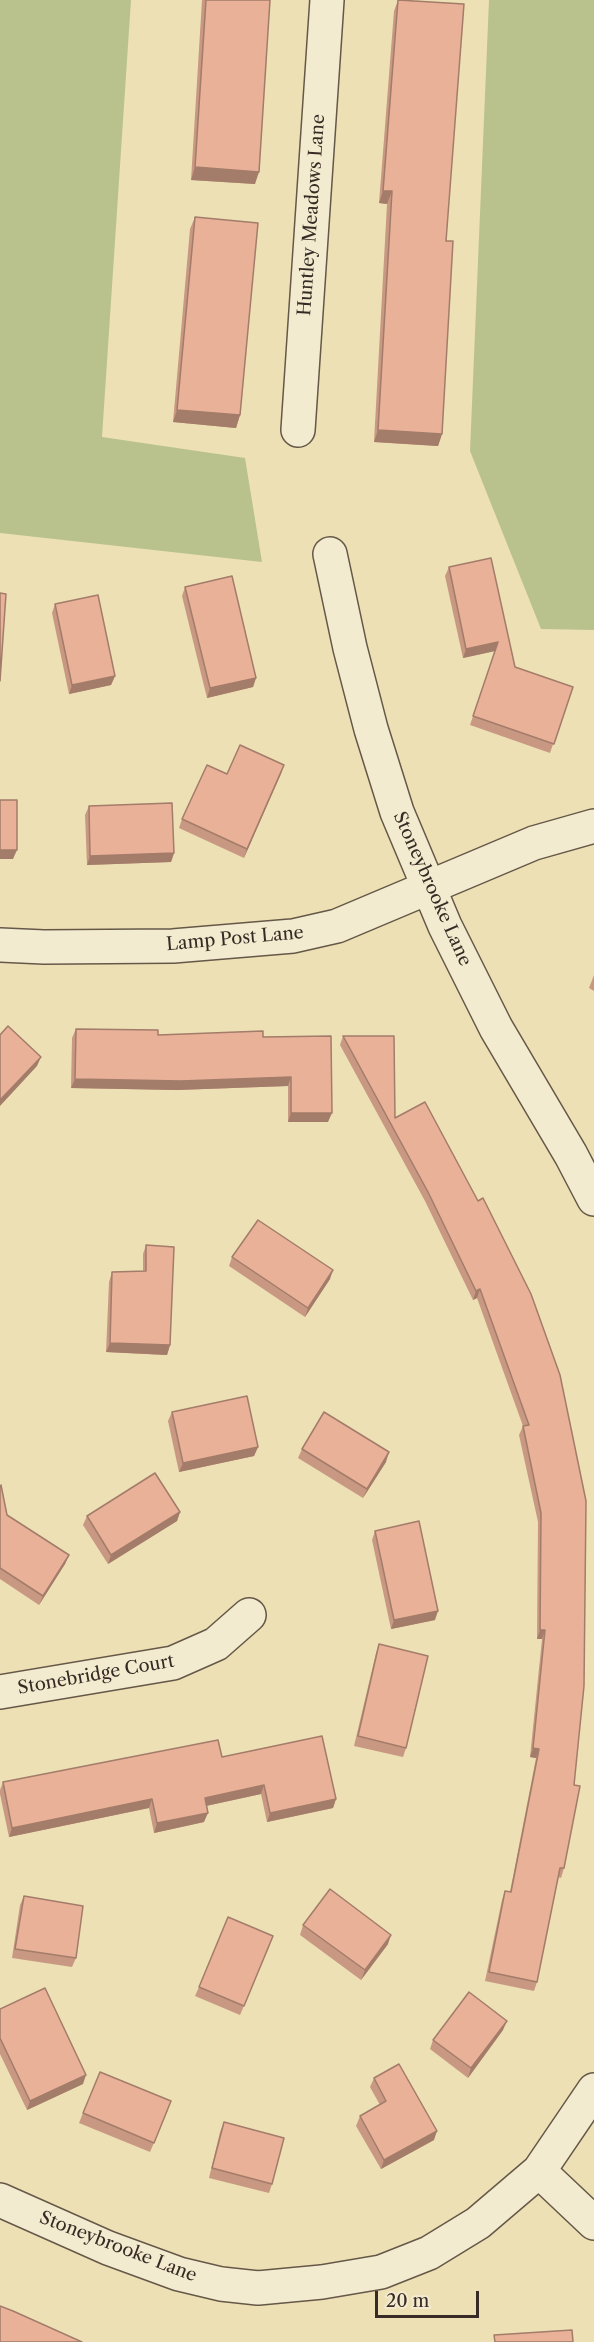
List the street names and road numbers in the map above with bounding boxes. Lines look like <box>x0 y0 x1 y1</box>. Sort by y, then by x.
street label: Huntley Meadows Lane <box>294 113 330 317</box>
street label: Stoneybrooke Lane <box>388 808 476 970</box>
street label: Lamp Post Lane <box>165 922 305 956</box>
street label: Stonebridge Court <box>16 1651 176 1699</box>
street label: Stoneybrooke Lane <box>36 2207 200 2287</box>

